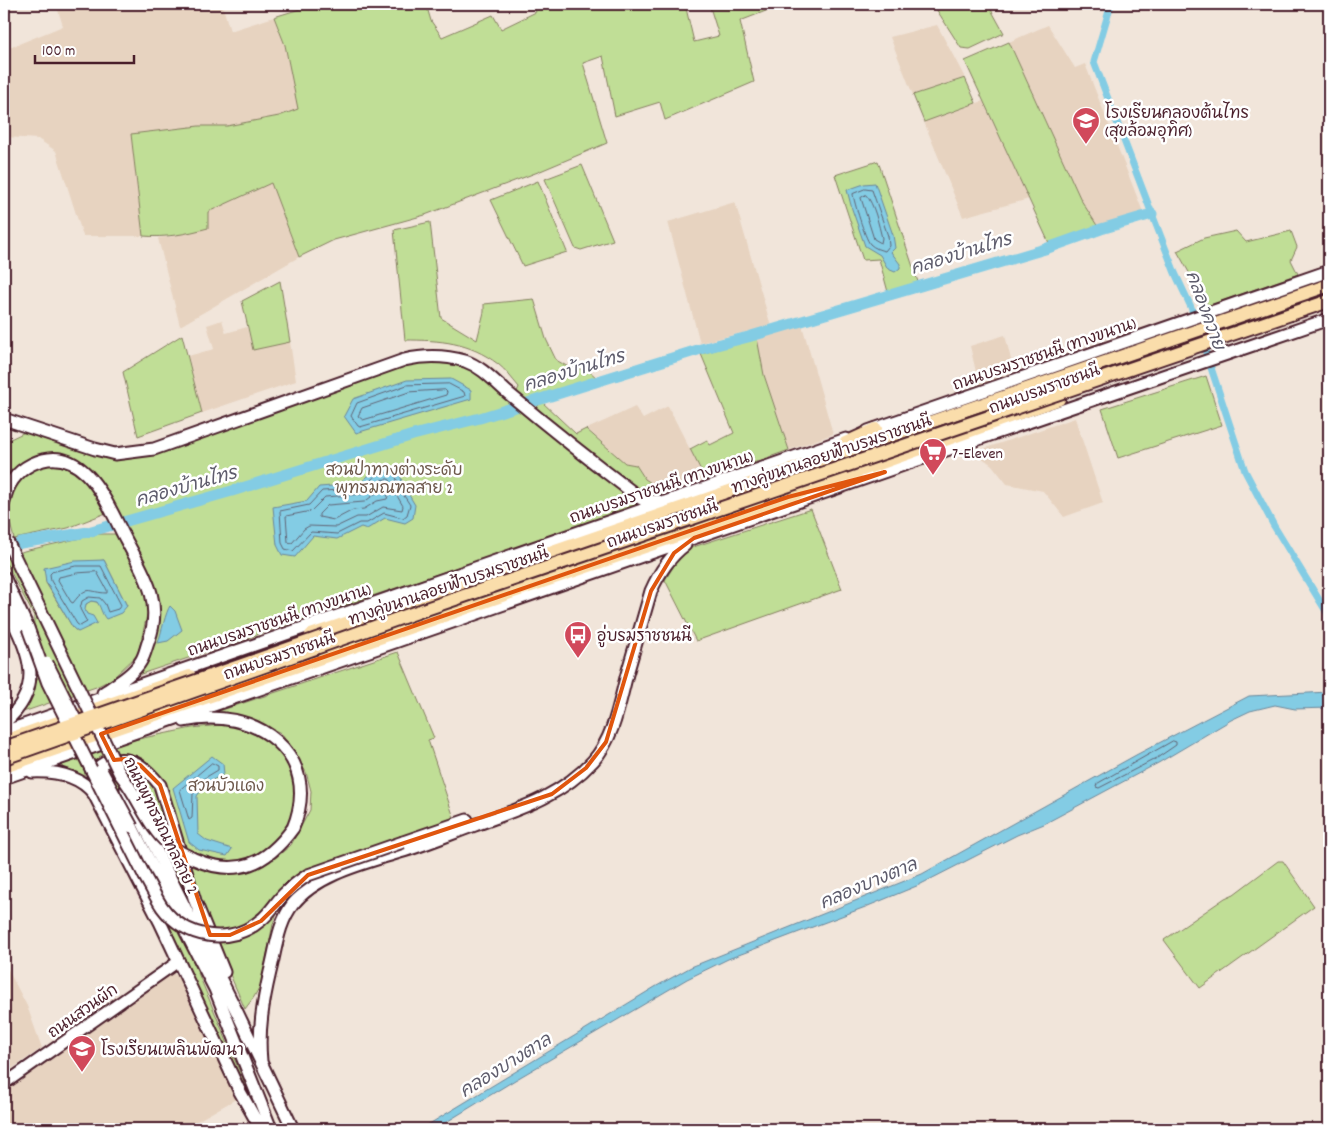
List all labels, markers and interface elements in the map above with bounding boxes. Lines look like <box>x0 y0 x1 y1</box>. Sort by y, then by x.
scale bar <box>35 32 134 64</box>
text: 100 m <box>42 41 75 63</box>
place label: โรงเรียนคลองต้นไทร (สุขล้อมอุทิศ) <box>1105 101 1249 144</box>
school or university icon: โรงเรียนคลองต้นไทร (สุขล้อมอุทิศ) <box>1071 106 1101 145</box>
water label: คลองบ้านไทร <box>908 226 1017 283</box>
water label: คลองควาย <box>1178 268 1230 355</box>
street label: ถนนบรมราชชนนี (ทางขนาน) <box>950 313 1138 393</box>
water label: คลองบ้านไทร <box>521 343 630 400</box>
street label: ถนนบรมราชชนนี <box>986 359 1102 417</box>
street label: ทางคู่ขนานลอยฟ้าบรมราชชนนี <box>728 408 935 501</box>
supermarket icon: 7-Eleven <box>918 437 948 476</box>
place label: 7-Eleven <box>952 443 1003 466</box>
street label: ถนนบรมราชชนนี (ทางขนาน) <box>567 446 755 526</box>
park label: สวนป่าทางต่างระดับ พุทธมณฑลสาย 2 <box>325 458 463 501</box>
water label: คลองบ้านไทร <box>133 460 242 515</box>
street label: ถนนบรมราชชนนี <box>604 495 720 551</box>
street label: ทางคู่ขนานลอยฟ้าบรมราชชนนี <box>345 540 552 633</box>
street label: ถนนบรมราชชนนี (ทางขนาน) <box>185 579 373 659</box>
bus stop icon: อู่บรมราชชนนี <box>563 620 593 659</box>
place label: อู่บรมราชชนนี <box>597 624 692 649</box>
street label: ถนนบรมราชชนนี <box>221 627 337 683</box>
street label: ถนนพุทธมณฑลสาย 2 <box>117 754 203 899</box>
park label: สวนบัวแดง <box>188 775 264 799</box>
water label: คลองบางตาล <box>816 853 923 917</box>
street label: ถนนสวนผัก <box>43 978 123 1045</box>
water label: คลองบางตาล <box>456 1028 558 1105</box>
school or university icon: โรงเรียนเพลินพัฒนา <box>67 1034 97 1073</box>
place label: โรงเรียนเพลินพัฒนา <box>101 1038 244 1063</box>

